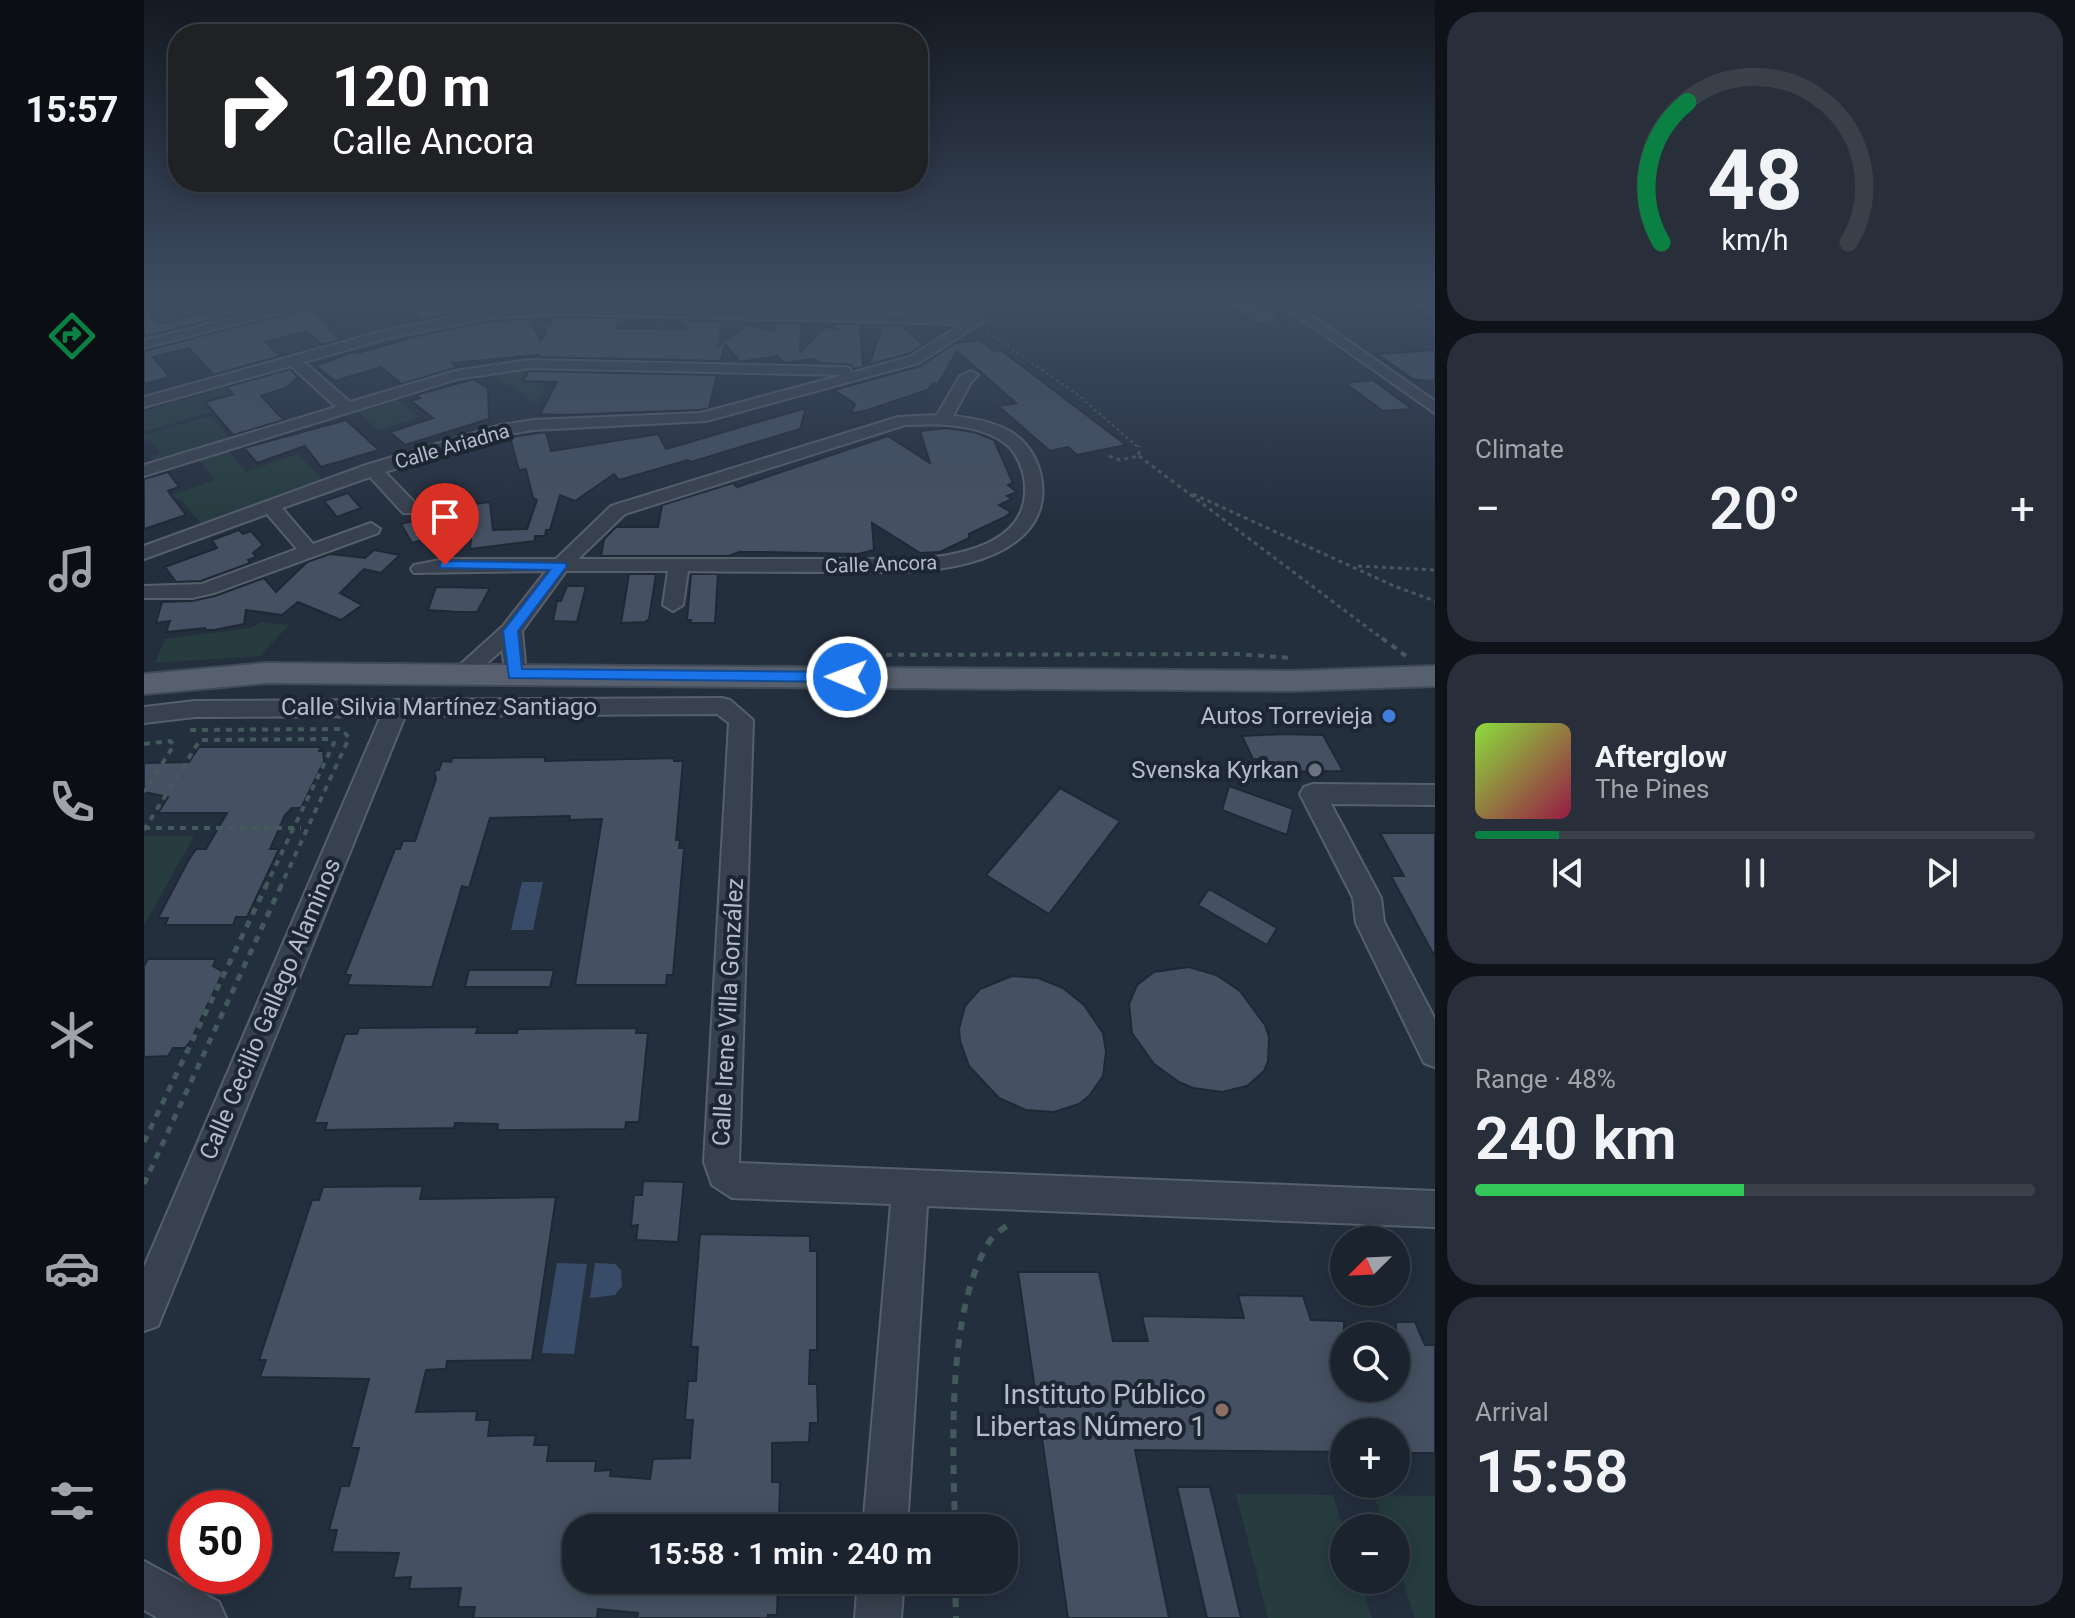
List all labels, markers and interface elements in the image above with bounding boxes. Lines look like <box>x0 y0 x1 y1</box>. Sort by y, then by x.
text: 120 m <box>332 54 491 120</box>
icon: right <box>200 56 304 160</box>
text: 15:57 <box>26 89 118 131</box>
text: Calle Ancora <box>332 121 534 163</box>
text: 48 <box>1707 131 1803 228</box>
text: km/h <box>1721 223 1789 257</box>
icon: directions <box>44 308 100 364</box>
street label: Calle Ariadna <box>392 418 512 474</box>
text: Climate <box>1475 434 1564 464</box>
text: 20° <box>1709 473 1801 544</box>
pin <box>411 483 479 565</box>
text: − <box>1475 483 1500 535</box>
text: + <box>2010 483 2035 535</box>
icon: arrive <box>423 495 467 539</box>
icon: music <box>44 541 100 597</box>
street label: Calle Ancora <box>824 550 938 578</box>
position arrow <box>805 635 889 719</box>
street label: Calle Silvia Martínez Santiago <box>281 693 597 721</box>
place label: Autos Torrevieja <box>1201 702 1373 730</box>
marker: Autos Torrevieja <box>1380 707 1398 725</box>
text: Afterglow <box>1595 739 1727 774</box>
place label: Svenska Kyrkan <box>1131 756 1299 784</box>
marker: Svenska Kyrkan <box>1306 761 1324 779</box>
icon: phone <box>44 774 100 830</box>
text: The Pines <box>1595 774 1709 804</box>
icon: previous <box>1546 851 1590 895</box>
icon: pause <box>1733 851 1777 895</box>
icon: next <box>1920 851 1964 895</box>
street label: Calle Cecilio Gallego Alaminos <box>194 854 346 1164</box>
street label: Calle Irene Villa González <box>707 877 749 1147</box>
icon: climate <box>44 1007 100 1063</box>
text: Range · 48% <box>1475 1064 1616 1094</box>
text: 240 km <box>1475 1103 1677 1174</box>
north arrow <box>1330 1226 1410 1306</box>
map controls <box>1330 1226 1410 1594</box>
icon: car <box>44 1240 100 1296</box>
button: search <box>1330 1322 1410 1402</box>
place label: Instituto Público Libertas Número 1 <box>975 1378 1206 1443</box>
text: Arrival <box>1475 1397 1549 1427</box>
marker: Instituto Público Libertas Número 1 <box>1213 1401 1231 1419</box>
button: + <box>1330 1418 1410 1498</box>
text: 15:58 <box>1475 1436 1628 1507</box>
icon: filters <box>44 1473 100 1529</box>
speed limit sign: 50 <box>168 1490 272 1594</box>
button: − <box>1330 1514 1410 1594</box>
text: 15:58 · 1 min · 240 m <box>648 1536 932 1571</box>

